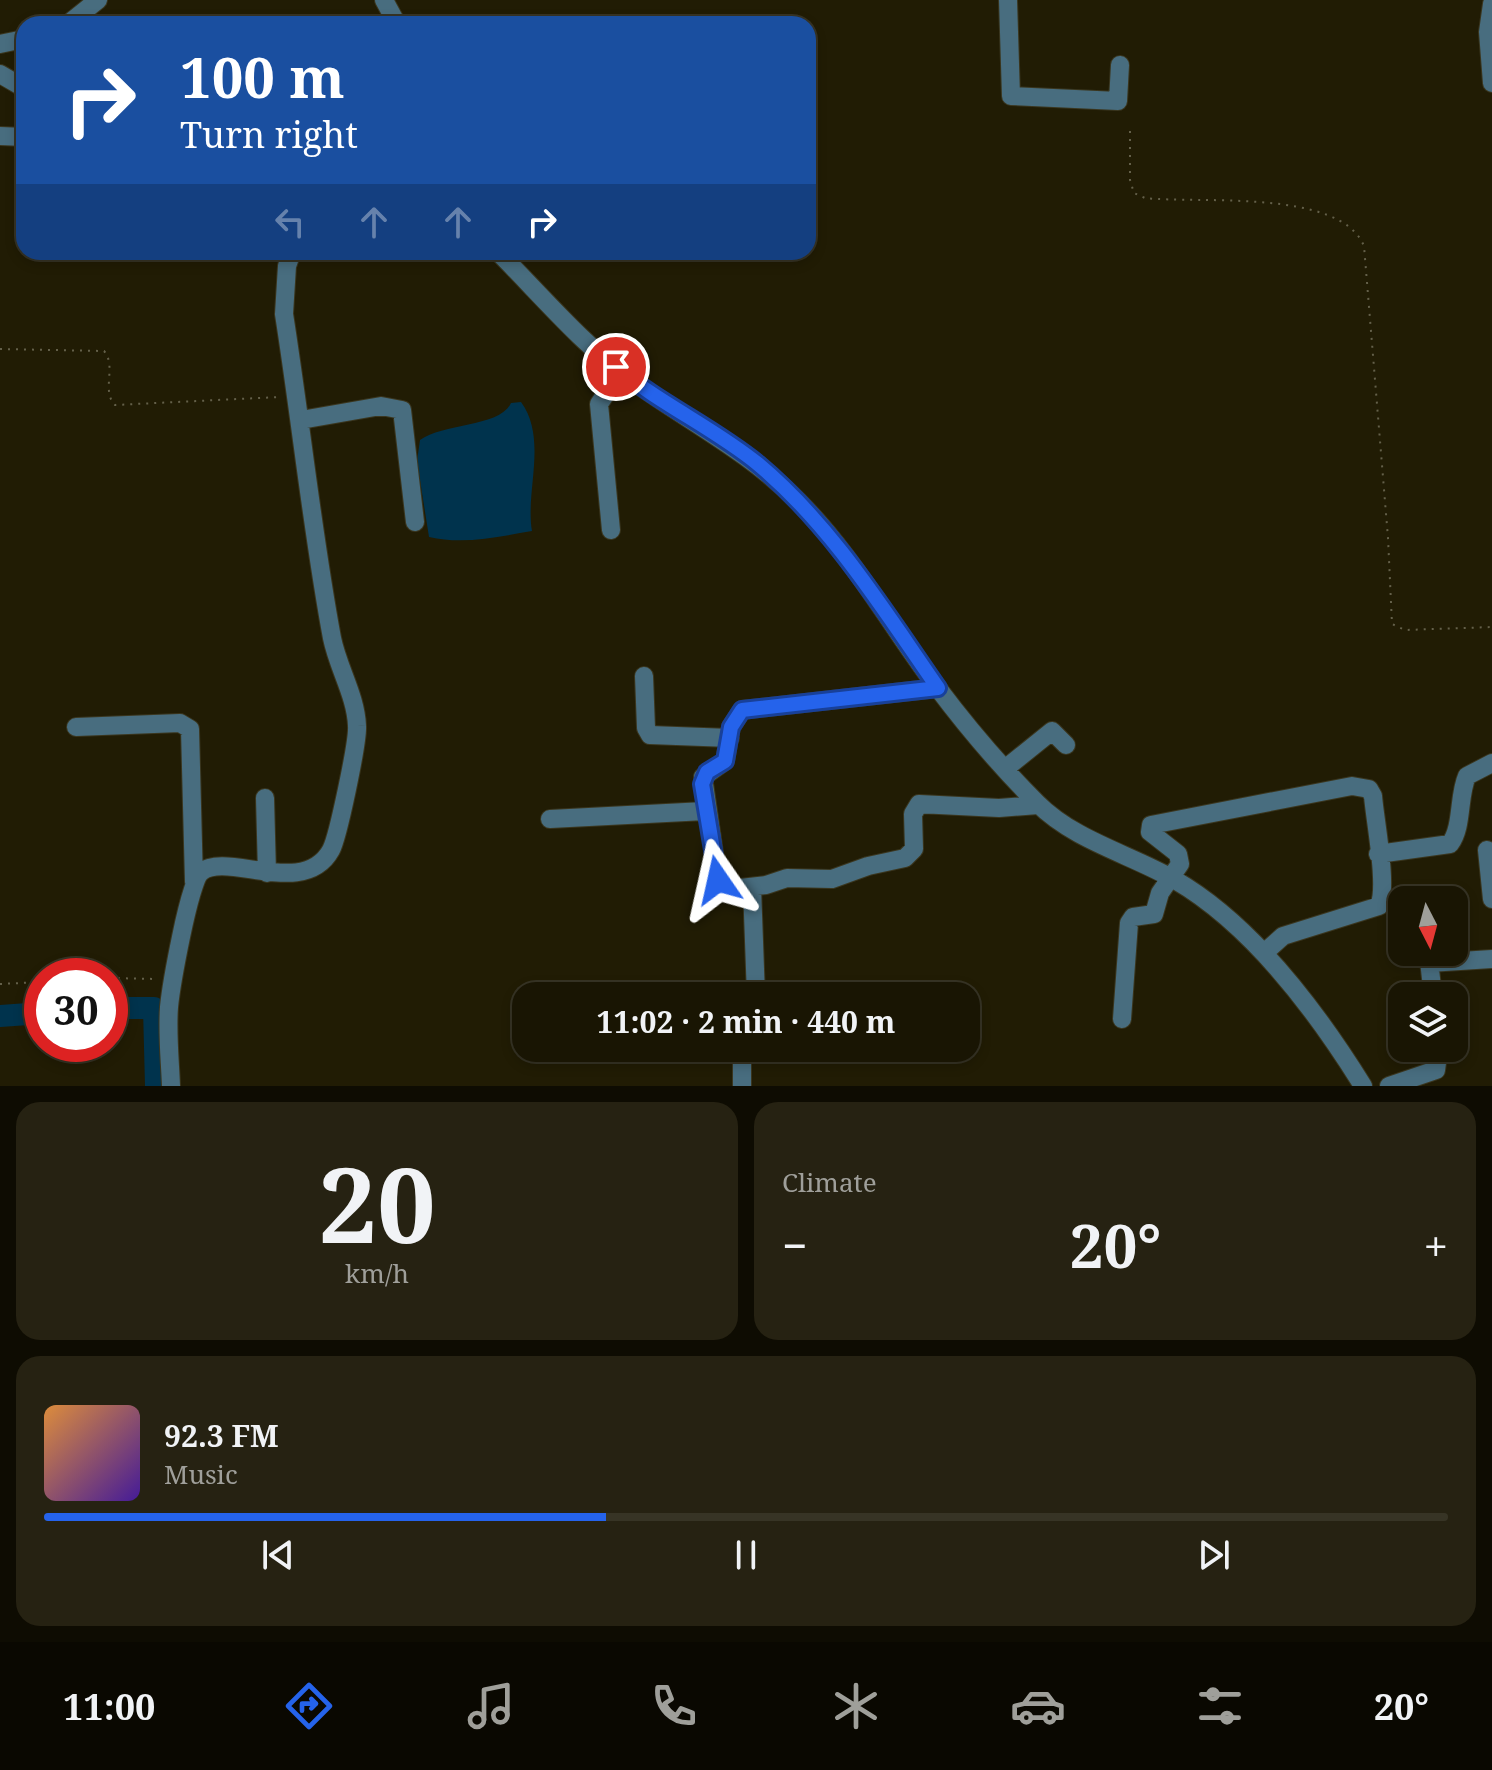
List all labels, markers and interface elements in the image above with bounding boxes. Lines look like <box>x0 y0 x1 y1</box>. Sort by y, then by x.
text: 100 m <box>180 38 345 114</box>
icon: right <box>48 48 152 152</box>
text: Turn right <box>180 110 358 159</box>
icon: left <box>268 200 312 244</box>
icon: ahead <box>352 200 396 244</box>
icon: ahead <box>436 200 480 244</box>
icon: right <box>520 200 564 244</box>
pin <box>582 333 650 401</box>
icon: arrive <box>594 345 638 389</box>
position arrow <box>676 838 760 922</box>
north arrow <box>1388 886 1468 966</box>
map controls <box>1388 886 1468 1062</box>
speed limit sign: 30 <box>24 958 128 1062</box>
button: layers <box>1388 982 1468 1062</box>
text: 11:02 · 2 min · 440 m <box>597 1001 895 1042</box>
text: 20 <box>318 1132 436 1273</box>
text: Climate <box>782 1164 877 1200</box>
text: 20° <box>1070 1204 1161 1286</box>
text: − <box>782 1215 807 1275</box>
text: + <box>1423 1215 1448 1275</box>
text: km/h <box>345 1255 409 1291</box>
text: 92.3 FM <box>164 1415 279 1456</box>
text: Music <box>164 1456 238 1492</box>
icon: previous <box>256 1533 300 1577</box>
icon: pause <box>724 1533 768 1577</box>
icon: next <box>1192 1533 1236 1577</box>
icon: directions <box>281 1678 337 1734</box>
icon: music <box>463 1678 519 1734</box>
icon: phone <box>646 1678 702 1734</box>
icon: climate <box>828 1678 884 1734</box>
icon: car <box>1010 1678 1066 1734</box>
icon: filters <box>1192 1678 1248 1734</box>
text: 11:00 <box>63 1682 155 1731</box>
text: 20° <box>1374 1682 1429 1731</box>

